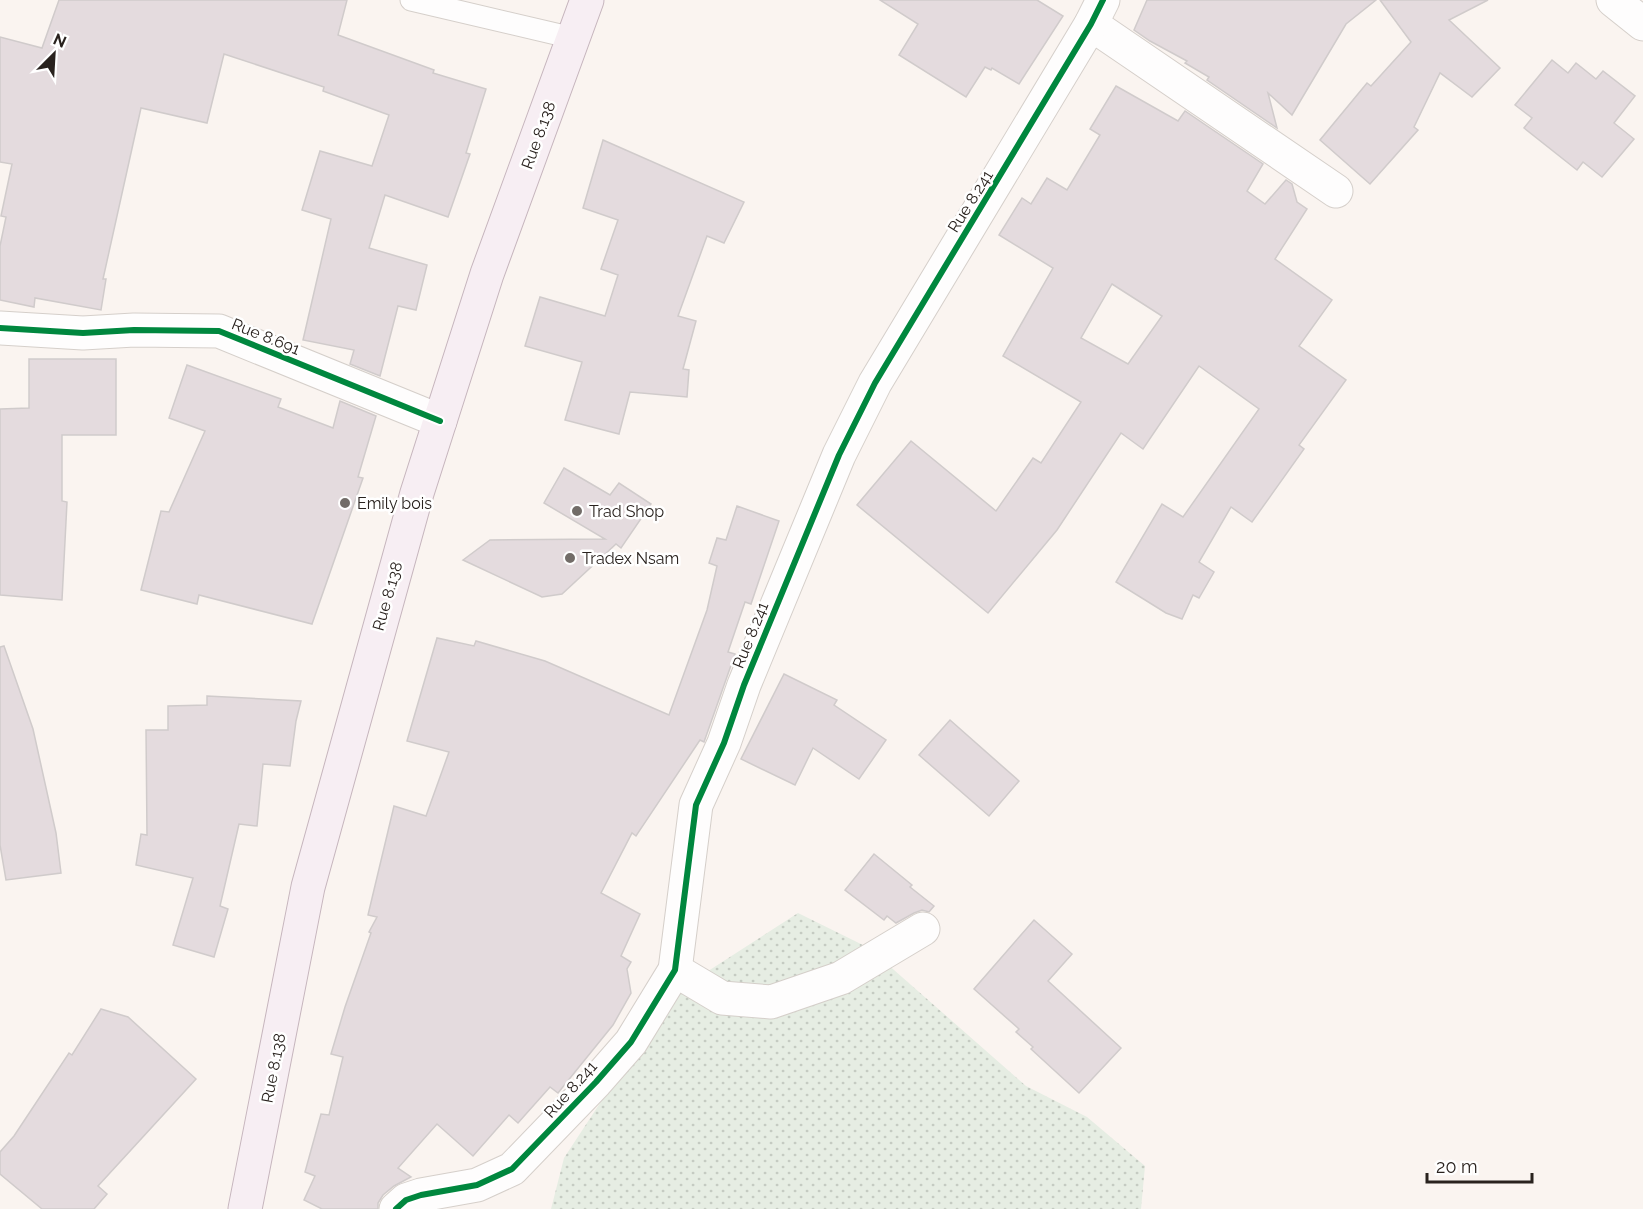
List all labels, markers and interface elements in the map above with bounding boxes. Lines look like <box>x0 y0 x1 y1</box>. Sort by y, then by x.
north arrow <box>24 24 84 84</box>
text: N <box>50 30 69 52</box>
street label: Rue 8.138 <box>517 99 559 172</box>
street label: Rue 8.241 <box>944 167 997 236</box>
street label: Rue 8.691 <box>229 314 303 359</box>
place label: Emily bois <box>357 494 432 513</box>
marker: Emily bois <box>338 496 352 510</box>
place label: Trad Shop <box>589 502 664 521</box>
marker: Trad Shop <box>570 504 584 518</box>
place label: Tradex Nsam <box>582 549 679 568</box>
marker: Tradex Nsam <box>563 551 577 565</box>
street label: Rue 8.138 <box>369 560 406 633</box>
street label: Rue 8.241 <box>729 599 772 671</box>
street label: Rue 8.138 <box>257 1032 290 1105</box>
street label: Rue 8.241 <box>540 1057 601 1122</box>
scale bar <box>1427 1146 1532 1184</box>
text: 20 m <box>1436 1156 1478 1177</box>

